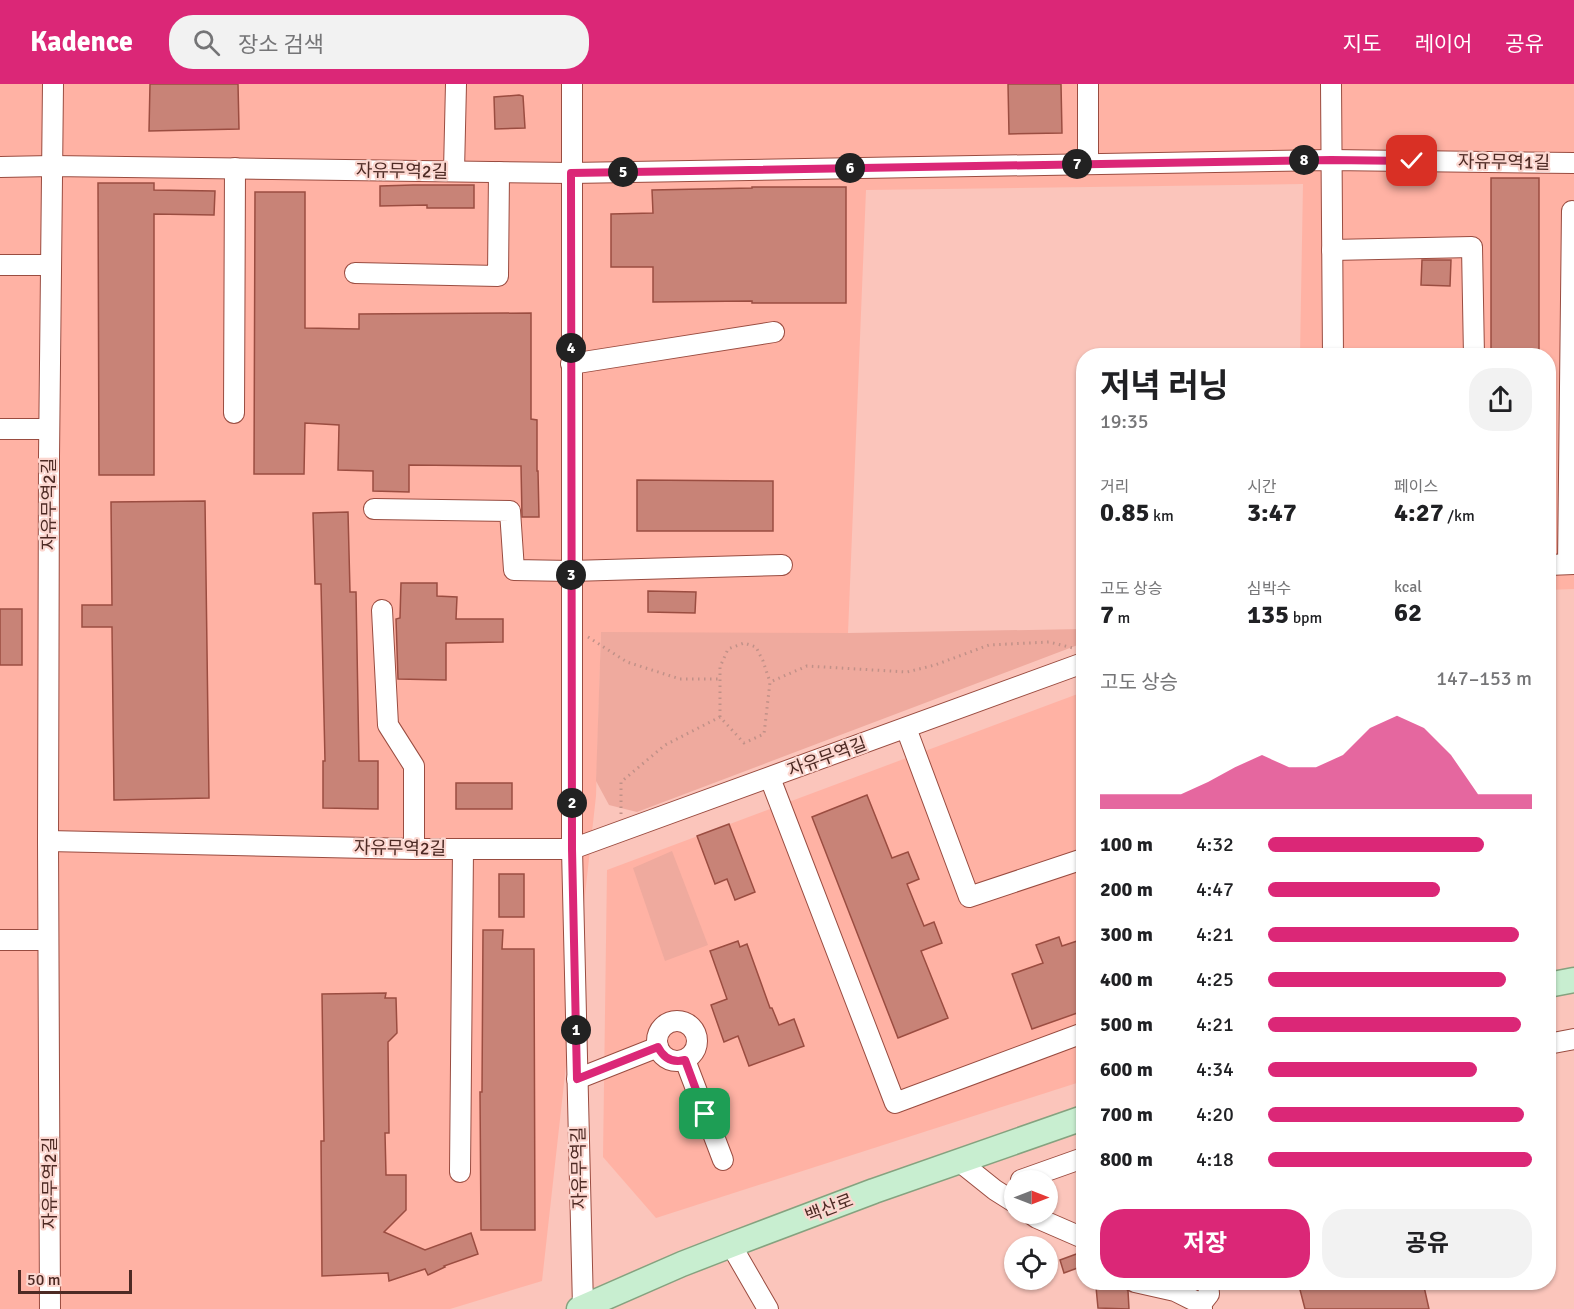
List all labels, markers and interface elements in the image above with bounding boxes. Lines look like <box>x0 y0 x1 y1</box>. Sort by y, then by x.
search box <box>169 15 589 69</box>
text: Kadence <box>30 25 133 59</box>
icon: search <box>190 26 223 59</box>
text: 장소 검색 <box>238 31 324 58</box>
text: 지도 <box>1343 31 1381 57</box>
text: 레이어 <box>1414 31 1472 57</box>
text: 공유 <box>1505 31 1544 57</box>
pin <box>1386 135 1437 186</box>
icon: check <box>1395 144 1428 177</box>
pin: 8 <box>1289 145 1319 175</box>
pin: 7 <box>1062 149 1092 179</box>
text: 8 <box>1300 150 1308 170</box>
street label: 자유무역1길 <box>1458 150 1550 174</box>
pin: 6 <box>835 153 865 183</box>
text: 7 <box>1073 154 1081 174</box>
pin: 5 <box>608 157 638 187</box>
text: 6 <box>846 158 854 178</box>
street label: 자유무역2길 <box>356 159 448 183</box>
text: 5 <box>619 162 627 182</box>
pin: 4 <box>556 333 586 363</box>
text: 4 <box>567 338 575 358</box>
text: 저녁 러닝 <box>1100 366 1229 407</box>
button: share <box>1469 368 1532 431</box>
text: 19:35 <box>1100 409 1149 434</box>
street label: 자유무역2길 <box>38 458 60 550</box>
text: 거리 <box>1100 477 1129 497</box>
text: 시간 <box>1247 477 1276 497</box>
text: 페이스 <box>1394 477 1438 497</box>
text: 0.85 <box>1100 497 1150 529</box>
text: 3:47 <box>1247 497 1297 529</box>
text: 4:27 <box>1394 497 1444 529</box>
text: km <box>1150 506 1174 526</box>
text: /km <box>1444 506 1475 526</box>
pin: 3 <box>556 560 586 590</box>
text: 3 <box>567 565 575 585</box>
text: kcal <box>1394 577 1422 597</box>
text: 고도 상승 <box>1100 579 1162 599</box>
text: 심박수 <box>1247 579 1291 599</box>
text: 62 <box>1394 597 1422 629</box>
text: 7 <box>1100 599 1114 631</box>
text: 135 <box>1247 599 1289 631</box>
text: m <box>1114 608 1130 628</box>
text: bpm <box>1289 608 1322 628</box>
text: 147–153 m <box>1436 666 1532 691</box>
text: 고도 상승 <box>1100 670 1178 695</box>
street label: 자유무역길 <box>784 733 870 781</box>
pin: 2 <box>557 788 587 818</box>
text: 2 <box>568 793 576 813</box>
text: 100 m <box>1100 832 1153 857</box>
text: 4:32 <box>1196 832 1234 857</box>
street label: 자유무역2길 <box>354 836 446 860</box>
text: 200 m <box>1100 877 1153 902</box>
text: 4:47 <box>1196 877 1234 902</box>
text: 300 m <box>1100 922 1153 947</box>
text: 4:21 <box>1196 922 1234 947</box>
text: 400 m <box>1100 967 1153 992</box>
text: 4:25 <box>1196 967 1234 992</box>
text: 500 m <box>1100 1012 1153 1037</box>
text: 4:21 <box>1196 1012 1234 1037</box>
pin: 1 <box>561 1015 591 1045</box>
text: 1 <box>572 1020 580 1040</box>
text: 600 m <box>1100 1057 1153 1082</box>
text: 4:34 <box>1196 1057 1234 1082</box>
pin <box>679 1088 730 1139</box>
icon: arrive <box>688 1097 721 1130</box>
text: 700 m <box>1100 1102 1153 1127</box>
text: 4:20 <box>1196 1102 1234 1127</box>
street label: 자유무역길 <box>567 1126 591 1210</box>
street label: 자유무역2길 <box>39 1137 61 1229</box>
text: 800 m <box>1100 1147 1153 1172</box>
text: 4:18 <box>1196 1147 1234 1172</box>
north arrow <box>1004 1170 1058 1224</box>
map controls <box>1004 1170 1058 1290</box>
street label: 백산로 <box>802 1189 856 1227</box>
button: 저장 <box>1100 1209 1310 1278</box>
button: 공유 <box>1322 1209 1532 1278</box>
button: locate <box>1004 1236 1058 1290</box>
scale bar <box>18 1267 132 1294</box>
text: 50 m <box>27 1270 61 1290</box>

